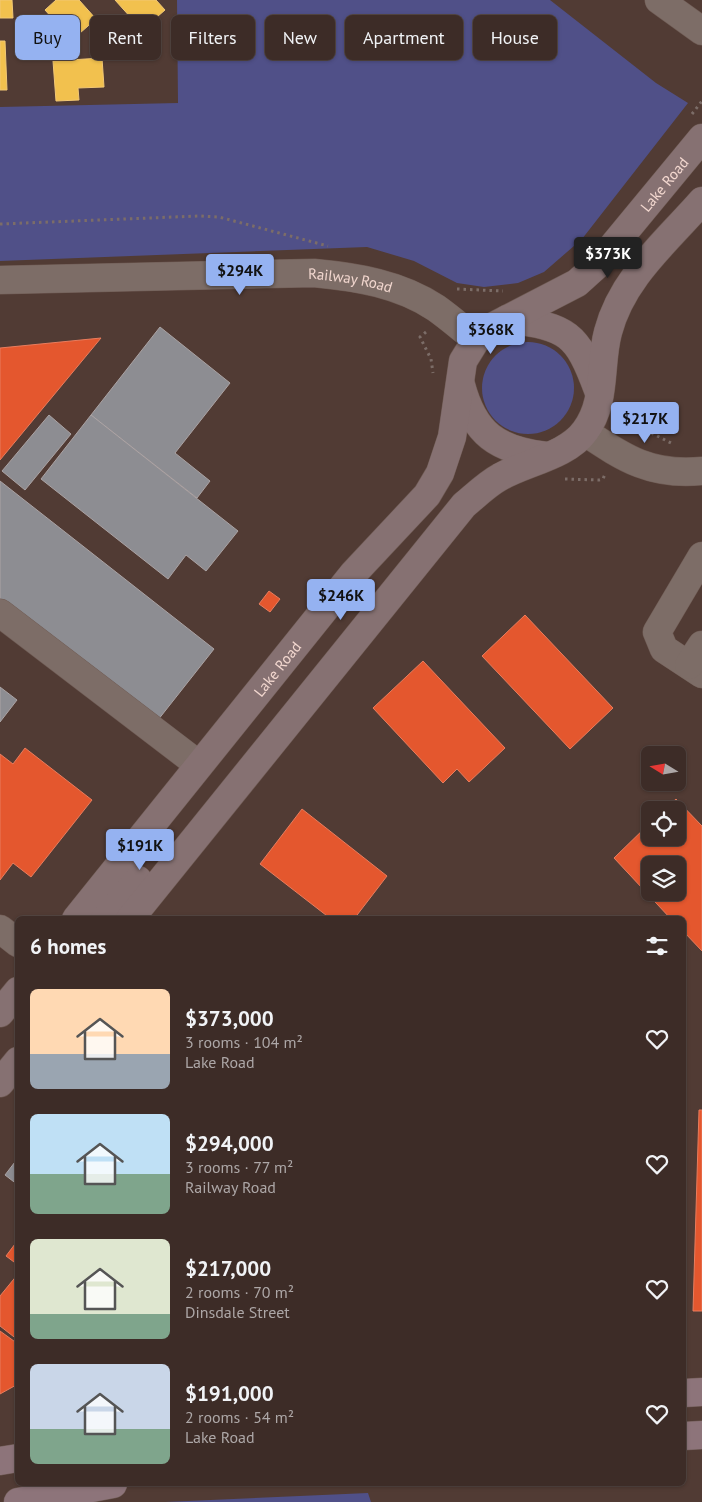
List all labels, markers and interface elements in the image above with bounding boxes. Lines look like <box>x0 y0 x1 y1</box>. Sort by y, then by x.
chip: Buy <box>15 15 80 60</box>
chip: Rent <box>90 15 161 60</box>
chip: Filters <box>171 15 255 60</box>
chip: New <box>265 15 335 60</box>
chip: Apartment <box>345 15 463 60</box>
chip: House <box>473 15 557 60</box>
street label: Lake Road <box>636 153 692 215</box>
pin: $373K <box>573 236 643 279</box>
text: $373K <box>585 243 631 263</box>
pin: $294K <box>205 254 275 296</box>
text: $294K <box>217 260 263 280</box>
street label: Railway Road <box>308 263 395 296</box>
pin: $368K <box>456 312 526 355</box>
text: $368K <box>468 319 514 339</box>
pin: $217K <box>610 402 680 444</box>
text: $217K <box>622 408 668 428</box>
pin: $246K <box>306 578 376 621</box>
text: $246K <box>318 585 364 605</box>
street label: Lake Road <box>249 637 305 700</box>
north arrow <box>641 746 686 791</box>
map controls <box>641 746 686 901</box>
button: locate <box>641 801 686 846</box>
pin: $191K <box>105 828 175 871</box>
text: $191K <box>117 835 163 855</box>
button: layers <box>641 856 686 901</box>
icon: filters <box>643 932 671 960</box>
text: 6 homes <box>30 933 106 960</box>
text: $373,000 <box>185 1005 274 1032</box>
icon: home <box>70 1009 130 1069</box>
icon: heart <box>643 1025 671 1053</box>
text: 3 rooms · 104 m² <box>185 1032 303 1052</box>
text: Lake Road <box>185 1052 255 1072</box>
text: $294,000 <box>185 1130 274 1157</box>
icon: home <box>70 1134 130 1194</box>
icon: heart <box>643 1150 671 1178</box>
text: 3 rooms · 77 m² <box>185 1157 293 1177</box>
text: Railway Road <box>185 1177 276 1197</box>
text: $217,000 <box>185 1255 271 1282</box>
icon: home <box>70 1259 130 1319</box>
icon: heart <box>643 1275 671 1303</box>
text: 2 rooms · 70 m² <box>185 1282 294 1302</box>
text: Dinsdale Street <box>185 1302 290 1322</box>
text: $191,000 <box>185 1380 274 1407</box>
icon: home <box>70 1384 130 1444</box>
icon: heart <box>643 1400 671 1428</box>
text: 2 rooms · 54 m² <box>185 1407 294 1427</box>
text: Lake Road <box>185 1427 255 1447</box>

